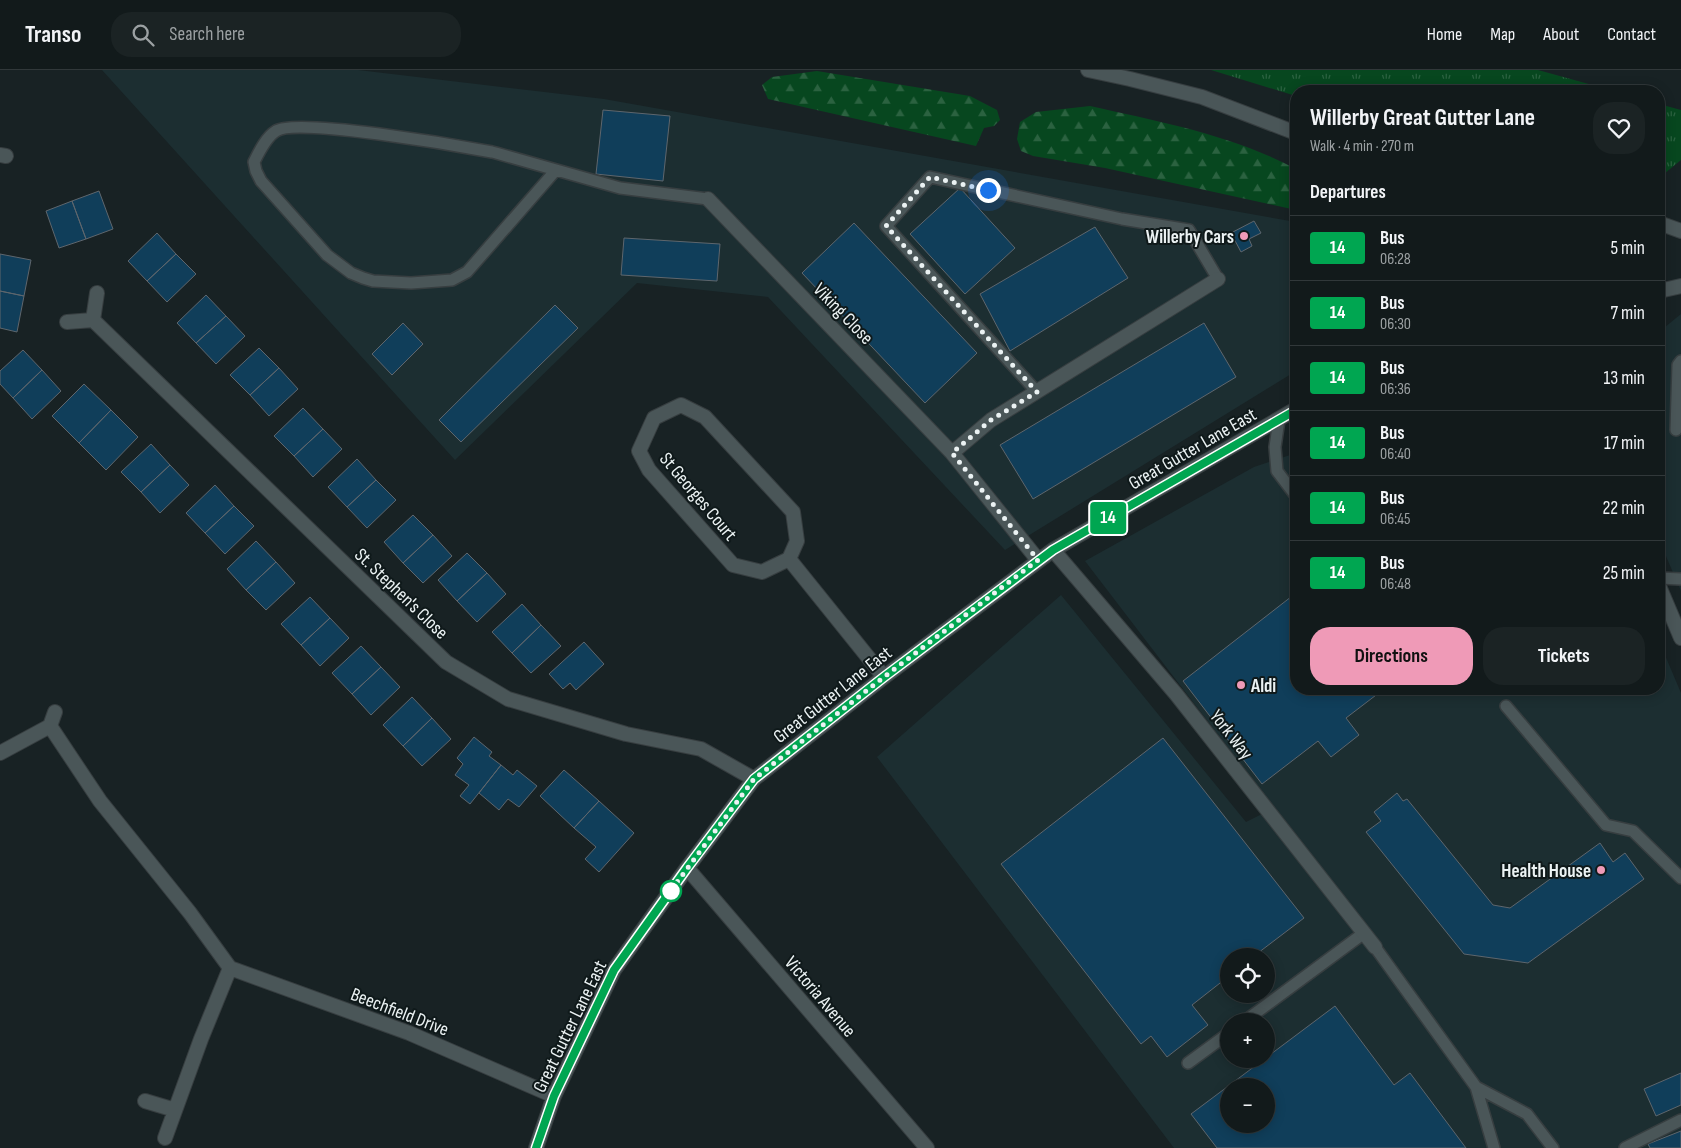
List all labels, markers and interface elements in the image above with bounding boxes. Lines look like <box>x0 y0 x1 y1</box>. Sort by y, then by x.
search box <box>111 12 461 57</box>
text: Transo <box>25 20 81 49</box>
icon: search <box>129 21 157 49</box>
text: Search here <box>169 23 245 46</box>
text: Home <box>1427 24 1462 45</box>
text: Map <box>1490 24 1515 45</box>
text: About <box>1543 24 1579 45</box>
text: Contact <box>1607 24 1656 45</box>
button: heart <box>1593 102 1645 154</box>
text: Willerby Great Gutter Lane <box>1310 103 1535 132</box>
text: Walk · 4 min · 270 m <box>1310 137 1414 156</box>
your location <box>976 178 1001 203</box>
text: Departures <box>1310 181 1386 204</box>
place label: Willerby Cars <box>1146 226 1234 249</box>
text: Bus <box>1380 227 1405 250</box>
marker: Willerby Cars <box>1238 230 1250 242</box>
text: 14 <box>1330 237 1345 258</box>
text: 5 min <box>1610 237 1645 260</box>
text: 06:28 <box>1380 250 1411 269</box>
street label: Viking Close <box>808 278 878 350</box>
text: Bus <box>1380 292 1405 315</box>
text: 14 <box>1330 302 1345 323</box>
text: 7 min <box>1611 302 1645 325</box>
text: 06:30 <box>1380 315 1411 334</box>
text: Bus <box>1380 357 1405 380</box>
text: 14 <box>1330 367 1345 388</box>
text: 13 min <box>1604 367 1645 390</box>
text: 06:36 <box>1380 380 1411 399</box>
street label: Great Gutter Lane East <box>1125 403 1261 495</box>
text: Bus <box>1380 422 1405 445</box>
text: 14 <box>1330 432 1345 453</box>
text: 17 min <box>1604 432 1645 455</box>
text: 06:40 <box>1380 445 1411 464</box>
street label: St Georges Court <box>654 448 742 546</box>
text: Bus <box>1380 487 1405 510</box>
text: 14 <box>1330 497 1345 518</box>
text: 22 min <box>1602 497 1645 520</box>
line badge: 14 <box>1086 502 1130 534</box>
text: 14 <box>1100 507 1116 528</box>
text: 06:45 <box>1380 510 1410 529</box>
street label: St. Stephen's Close <box>349 544 453 644</box>
text: Bus <box>1380 552 1405 575</box>
text: 14 <box>1330 562 1345 583</box>
text: 25 min <box>1603 562 1645 585</box>
text: 06:48 <box>1380 575 1411 594</box>
button: Directions <box>1310 627 1473 685</box>
button: Tickets <box>1483 627 1645 685</box>
street label: Great Gutter Lane East <box>769 642 897 749</box>
place label: Aldi <box>1250 675 1276 698</box>
marker: Aldi <box>1235 679 1247 691</box>
street label: York Way <box>1204 705 1258 765</box>
place label: Health House <box>1501 860 1591 883</box>
marker: Health House <box>1595 864 1607 876</box>
unlabelled marker <box>660 880 682 902</box>
map controls <box>1220 948 1275 1133</box>
button: locate <box>1220 948 1275 1003</box>
street label: Victoria Avenue <box>779 952 860 1042</box>
street label: Great Gutter Lane East <box>528 957 612 1096</box>
street label: Beechfield Drive <box>347 983 452 1042</box>
button: + <box>1220 1013 1275 1068</box>
button: − <box>1220 1078 1275 1133</box>

